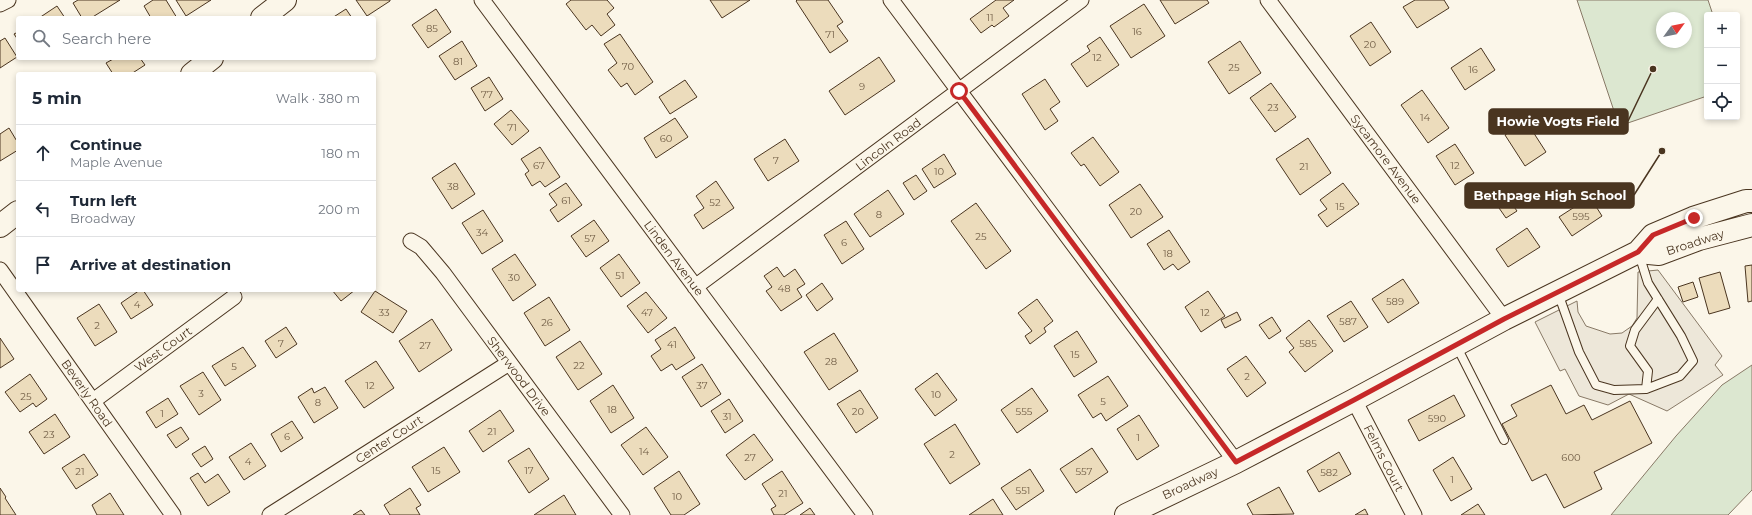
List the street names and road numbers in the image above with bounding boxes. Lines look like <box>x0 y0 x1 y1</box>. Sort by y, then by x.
street label: Sycamore Avenue <box>1347 111 1425 207</box>
street label: Lincoln Road <box>852 114 924 174</box>
street label: Linden Avenue <box>641 217 707 299</box>
street label: Broadway <box>1664 225 1726 258</box>
street label: West Court <box>131 323 195 375</box>
street label: Sherwood Drive <box>484 333 554 419</box>
street label: Beverly Road <box>58 356 116 430</box>
street label: Center Court <box>353 412 426 466</box>
street label: Felms Court <box>1361 422 1407 494</box>
street label: Broadway <box>1160 463 1221 502</box>

